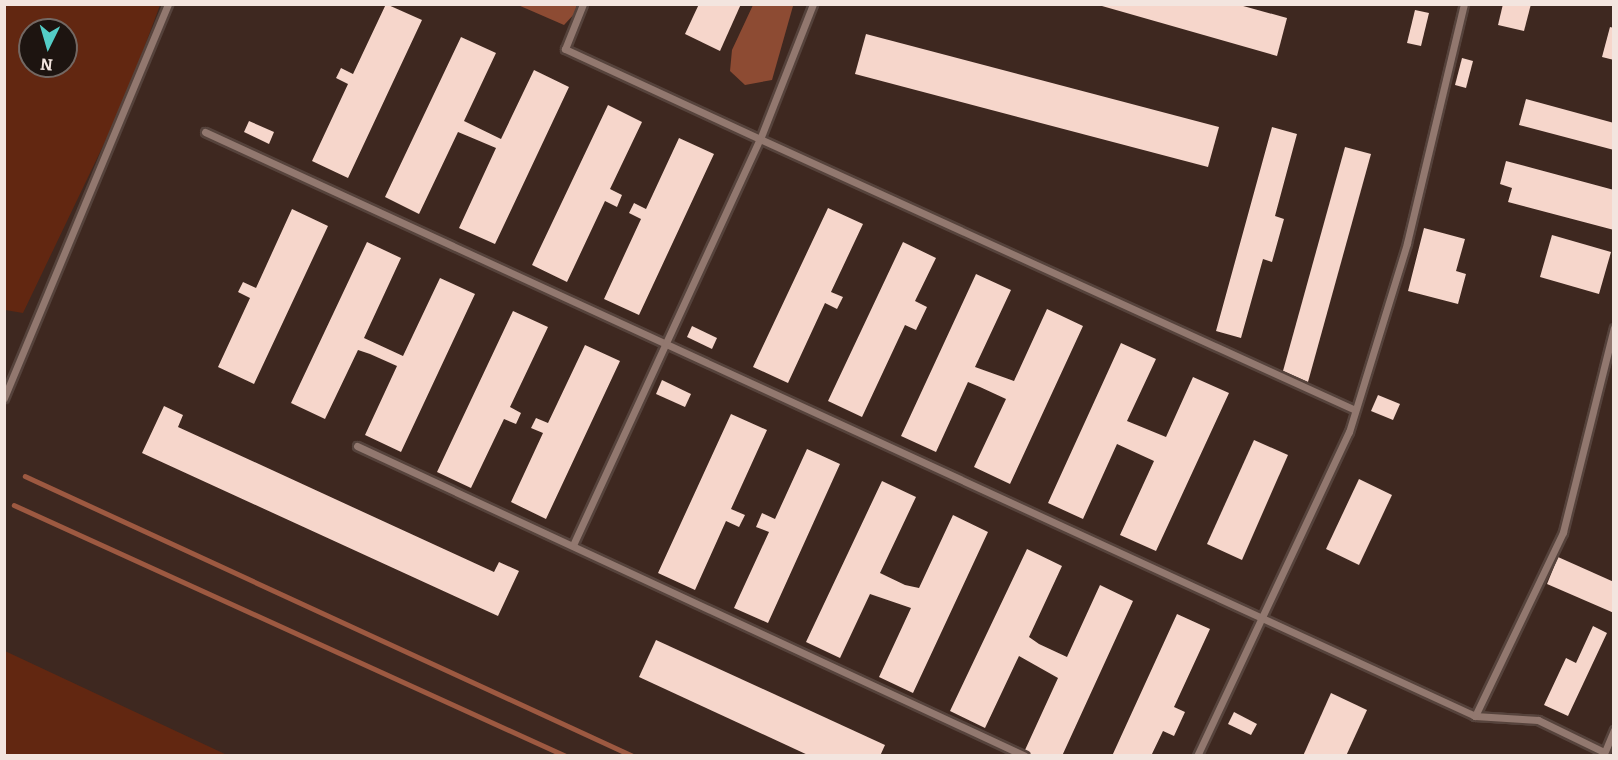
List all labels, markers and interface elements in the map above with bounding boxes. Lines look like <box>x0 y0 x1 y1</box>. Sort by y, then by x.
north arrow <box>18 18 78 78</box>
text: N <box>40 54 54 74</box>

